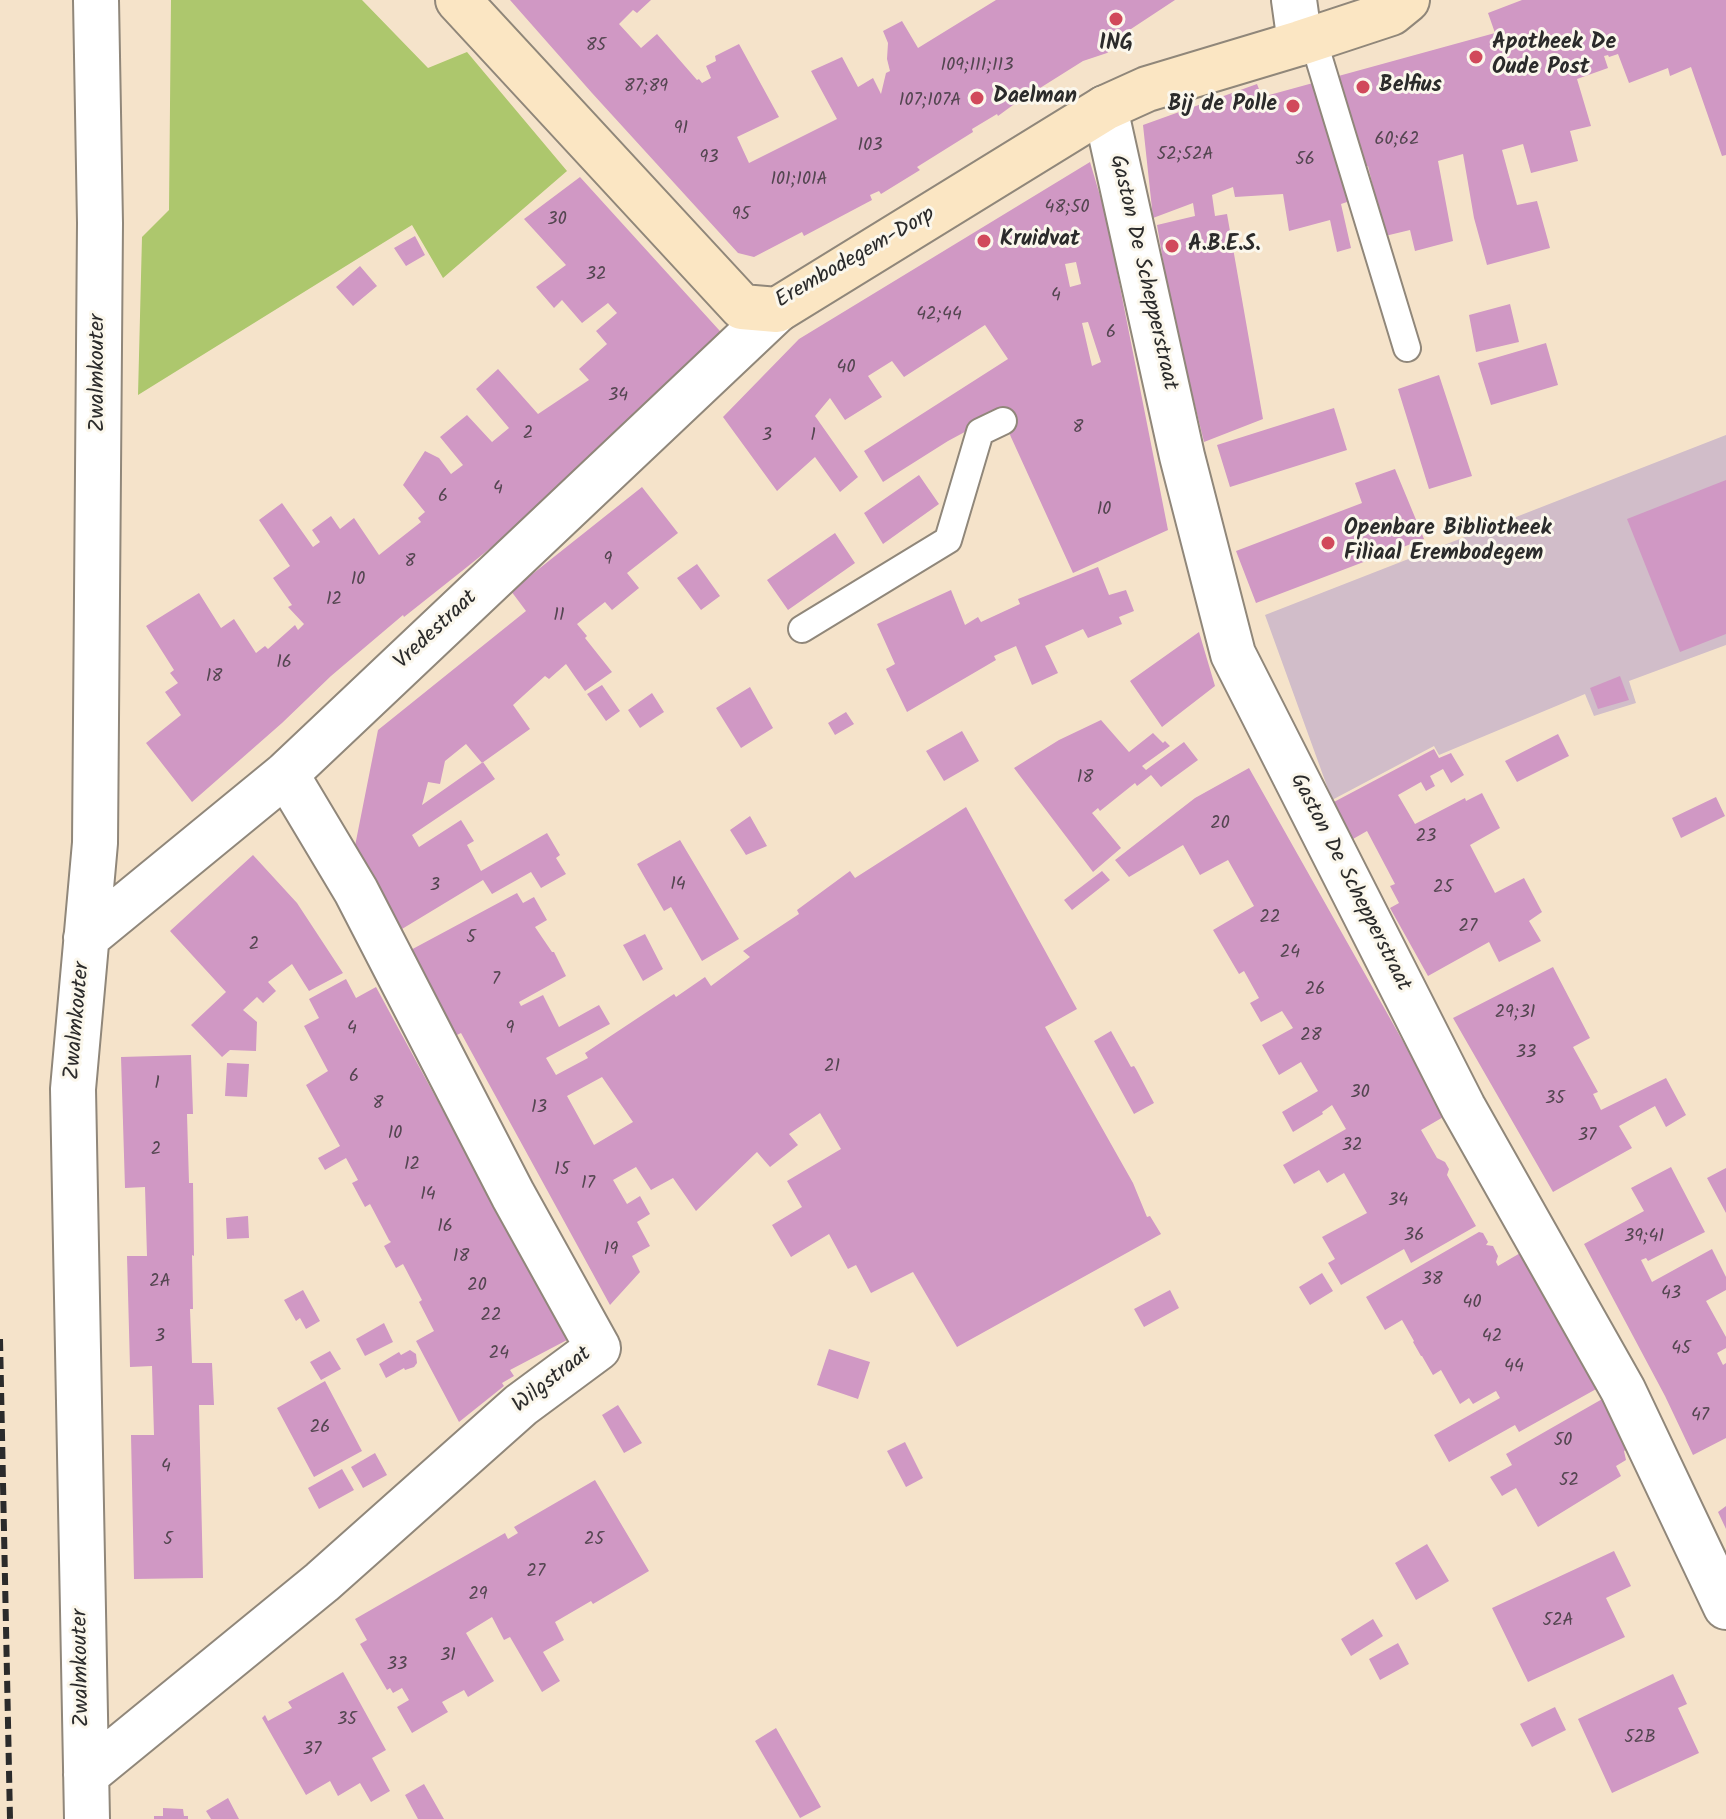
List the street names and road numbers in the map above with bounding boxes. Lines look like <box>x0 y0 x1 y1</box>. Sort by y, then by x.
street label: Gaston De Schepperstraat <box>1102 153 1182 393</box>
street label: Erembodegem-Dorp <box>772 203 940 315</box>
street label: Zwalmkouter <box>86 314 112 432</box>
street label: Vredestraat <box>390 586 484 676</box>
street label: Gaston De Schepperstraat <box>1283 770 1415 996</box>
street label: Zwalmkouter <box>61 961 97 1081</box>
street label: Wilgstraat <box>508 1342 598 1420</box>
street label: Zwalmkouter <box>69 1609 97 1727</box>

